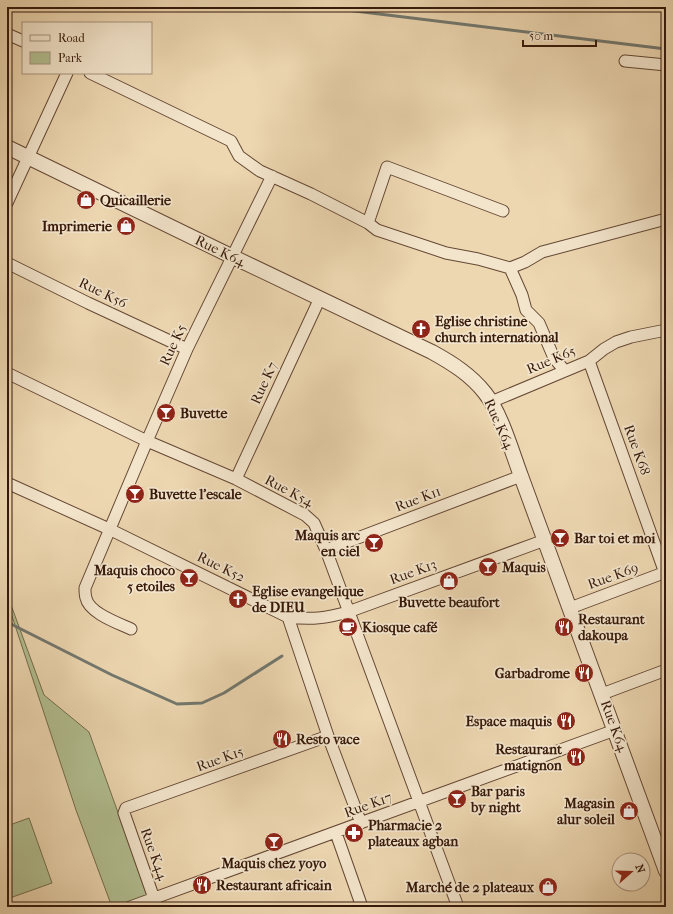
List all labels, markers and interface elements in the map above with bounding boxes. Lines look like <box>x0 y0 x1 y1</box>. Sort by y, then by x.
legend <box>22 22 152 74</box>
scale bar <box>523 22 596 48</box>
text: 50 m <box>529 29 553 43</box>
text: Road <box>58 31 85 45</box>
text: Park <box>58 51 83 65</box>
shop icon: Quicaillerie <box>75 189 97 211</box>
place label: Quicaillerie <box>100 192 171 209</box>
shop icon: Imprimerie <box>115 215 137 237</box>
place label: Imprimerie <box>42 218 112 235</box>
street label: Rue K64 <box>192 232 249 271</box>
street label: Rue K56 <box>76 274 130 312</box>
place label: Eglise christine church international <box>435 313 559 346</box>
church icon: Eglise christine church international <box>410 318 432 340</box>
street label: Rue K5 <box>156 321 190 369</box>
street label: Rue K65 <box>524 342 578 378</box>
street label: Rue K7 <box>247 359 281 407</box>
street label: Rue K64 <box>480 396 518 453</box>
bar icon: Buvette <box>155 402 177 424</box>
place label: Buvette <box>180 405 228 422</box>
street label: Rue K68 <box>620 422 654 478</box>
street label: Rue K54 <box>262 471 317 511</box>
street label: Rue K11 <box>393 482 443 516</box>
bar icon: Buvette l'escale <box>124 483 146 505</box>
place label: Buvette l'escale <box>149 486 242 503</box>
place label: Maquis arc en ciel <box>294 527 361 560</box>
bar icon: Bar toi et moi <box>549 527 571 549</box>
place label: Bar toi et moi <box>574 530 656 547</box>
bar icon: Maquis arc en ciel <box>363 532 385 554</box>
street label: Rue K52 <box>194 548 248 586</box>
street label: Rue K13 <box>387 556 439 588</box>
bar icon: Maquis <box>477 556 499 578</box>
place label: Maquis <box>501 559 547 576</box>
street label: Rue K69 <box>585 559 641 593</box>
place label: Maquis choco 5 etoiles <box>93 562 176 595</box>
bar icon: Maquis choco 5 etoiles <box>178 567 200 589</box>
shop icon: Buvette beaufort <box>438 570 460 592</box>
place label: Eglise evangelique de DIEU <box>252 583 364 616</box>
church icon: Eglise evangelique de DIEU <box>227 588 249 610</box>
place label: Buvette beaufort <box>398 594 501 611</box>
place label: Restaurant dakoupa <box>578 611 646 644</box>
cafe icon: Kiosque café <box>337 616 359 638</box>
restaurant icon: Restaurant dakoupa <box>553 616 575 638</box>
place label: Kiosque café <box>362 619 438 636</box>
restaurant icon: Garbadrome <box>573 662 595 684</box>
place label: Garbadrome <box>495 665 570 682</box>
street label: Rue K64 <box>597 698 631 755</box>
restaurant icon: Espace maquis <box>555 710 577 732</box>
place label: Espace maquis <box>466 713 553 730</box>
restaurant icon: Resto vace <box>271 728 293 750</box>
place label: Resto vace <box>296 731 360 748</box>
place label: Restaurant matignon <box>495 741 563 774</box>
street label: Rue K15 <box>194 743 246 775</box>
restaurant icon: Restaurant matignon <box>565 746 587 768</box>
place label: Bar paris by night <box>470 783 526 816</box>
street label: Rue K17 <box>342 788 394 821</box>
bar icon: Bar paris by night <box>446 788 468 810</box>
place label: Magasin alur soleil <box>557 795 616 828</box>
shop icon: Magasin alur soleil <box>618 800 640 822</box>
place label: Pharmacie 2 plateaux agban <box>367 817 459 850</box>
pharmacy icon: Pharmacie 2 plateaux agban <box>343 822 365 844</box>
street label: Rue K44 <box>137 825 172 883</box>
bar icon: Maquis chez yoyo <box>263 831 285 853</box>
north arrow <box>611 852 651 892</box>
place label: Maquis chez yoyo <box>221 855 326 872</box>
text: N <box>632 863 648 876</box>
restaurant icon: Restaurant africain <box>191 874 213 896</box>
shop icon: Marché de 2 plateaux <box>537 876 559 898</box>
place label: Restaurant africain <box>216 877 333 894</box>
place label: Marché de 2 plateaux <box>405 879 535 896</box>

